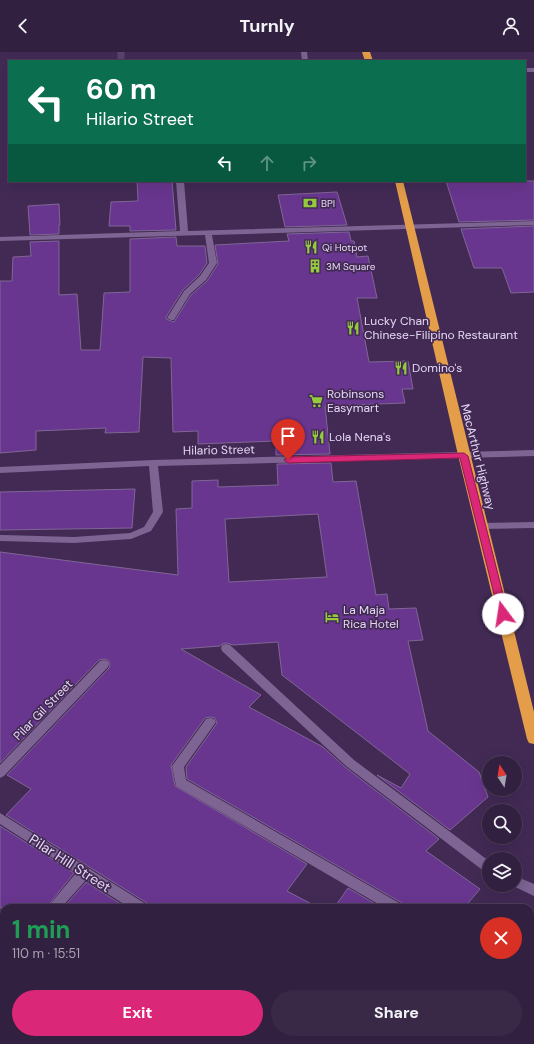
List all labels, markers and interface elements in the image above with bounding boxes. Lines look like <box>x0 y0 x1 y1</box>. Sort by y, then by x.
text: Turnly <box>239 14 295 38</box>
icon: back <box>12 15 34 37</box>
icon: person <box>500 15 522 37</box>
text: 60 m <box>86 71 156 108</box>
icon: left <box>20 76 72 128</box>
text: Hilario Street <box>86 107 194 131</box>
icon: left <box>214 152 236 174</box>
icon: ahead <box>256 152 278 174</box>
icon: right <box>298 152 320 174</box>
bank icon: BPI <box>302 195 318 211</box>
place label: BPI <box>321 197 335 210</box>
restaurant icon: Qi Hotpot <box>303 239 319 255</box>
place label: Qi Hotpot <box>322 241 367 254</box>
building icon: 3M Square <box>307 258 323 274</box>
place label: 3M Square <box>326 260 376 273</box>
place label: Lucky Chan Chinese-Filipino Restaurant <box>364 313 518 343</box>
restaurant icon: Lucky Chan Chinese-Filipino Restaurant <box>345 320 361 336</box>
restaurant icon: Domino's <box>393 360 409 376</box>
place label: Domino's <box>412 360 462 376</box>
place label: Robinsons Easymart <box>327 386 384 416</box>
supermarket icon: Robinsons Easymart <box>308 393 324 409</box>
street label: MacArthur Highway <box>457 402 499 512</box>
pin <box>271 419 305 460</box>
icon: arrive <box>277 425 299 447</box>
restaurant icon: Lola Nena's <box>310 429 326 445</box>
place label: Lola Nena's <box>329 429 391 445</box>
street label: Hilario Street <box>183 441 255 459</box>
position arrow <box>482 593 524 635</box>
place label: La Maja Rica Hotel <box>343 602 399 632</box>
hotel icon: La Maja Rica Hotel <box>324 609 340 625</box>
street label: Pilar Gil Street <box>10 676 76 744</box>
north arrow <box>482 756 522 796</box>
map controls <box>482 756 522 892</box>
button: search <box>482 804 522 844</box>
street label: Pilar Hill Street <box>26 830 114 896</box>
button: layers <box>482 852 522 892</box>
text: 1 min <box>12 914 70 945</box>
button: close <box>480 917 522 959</box>
text: 110 m · 15:51 <box>12 945 80 962</box>
button: Exit <box>12 990 263 1036</box>
button: Share <box>271 990 522 1036</box>

